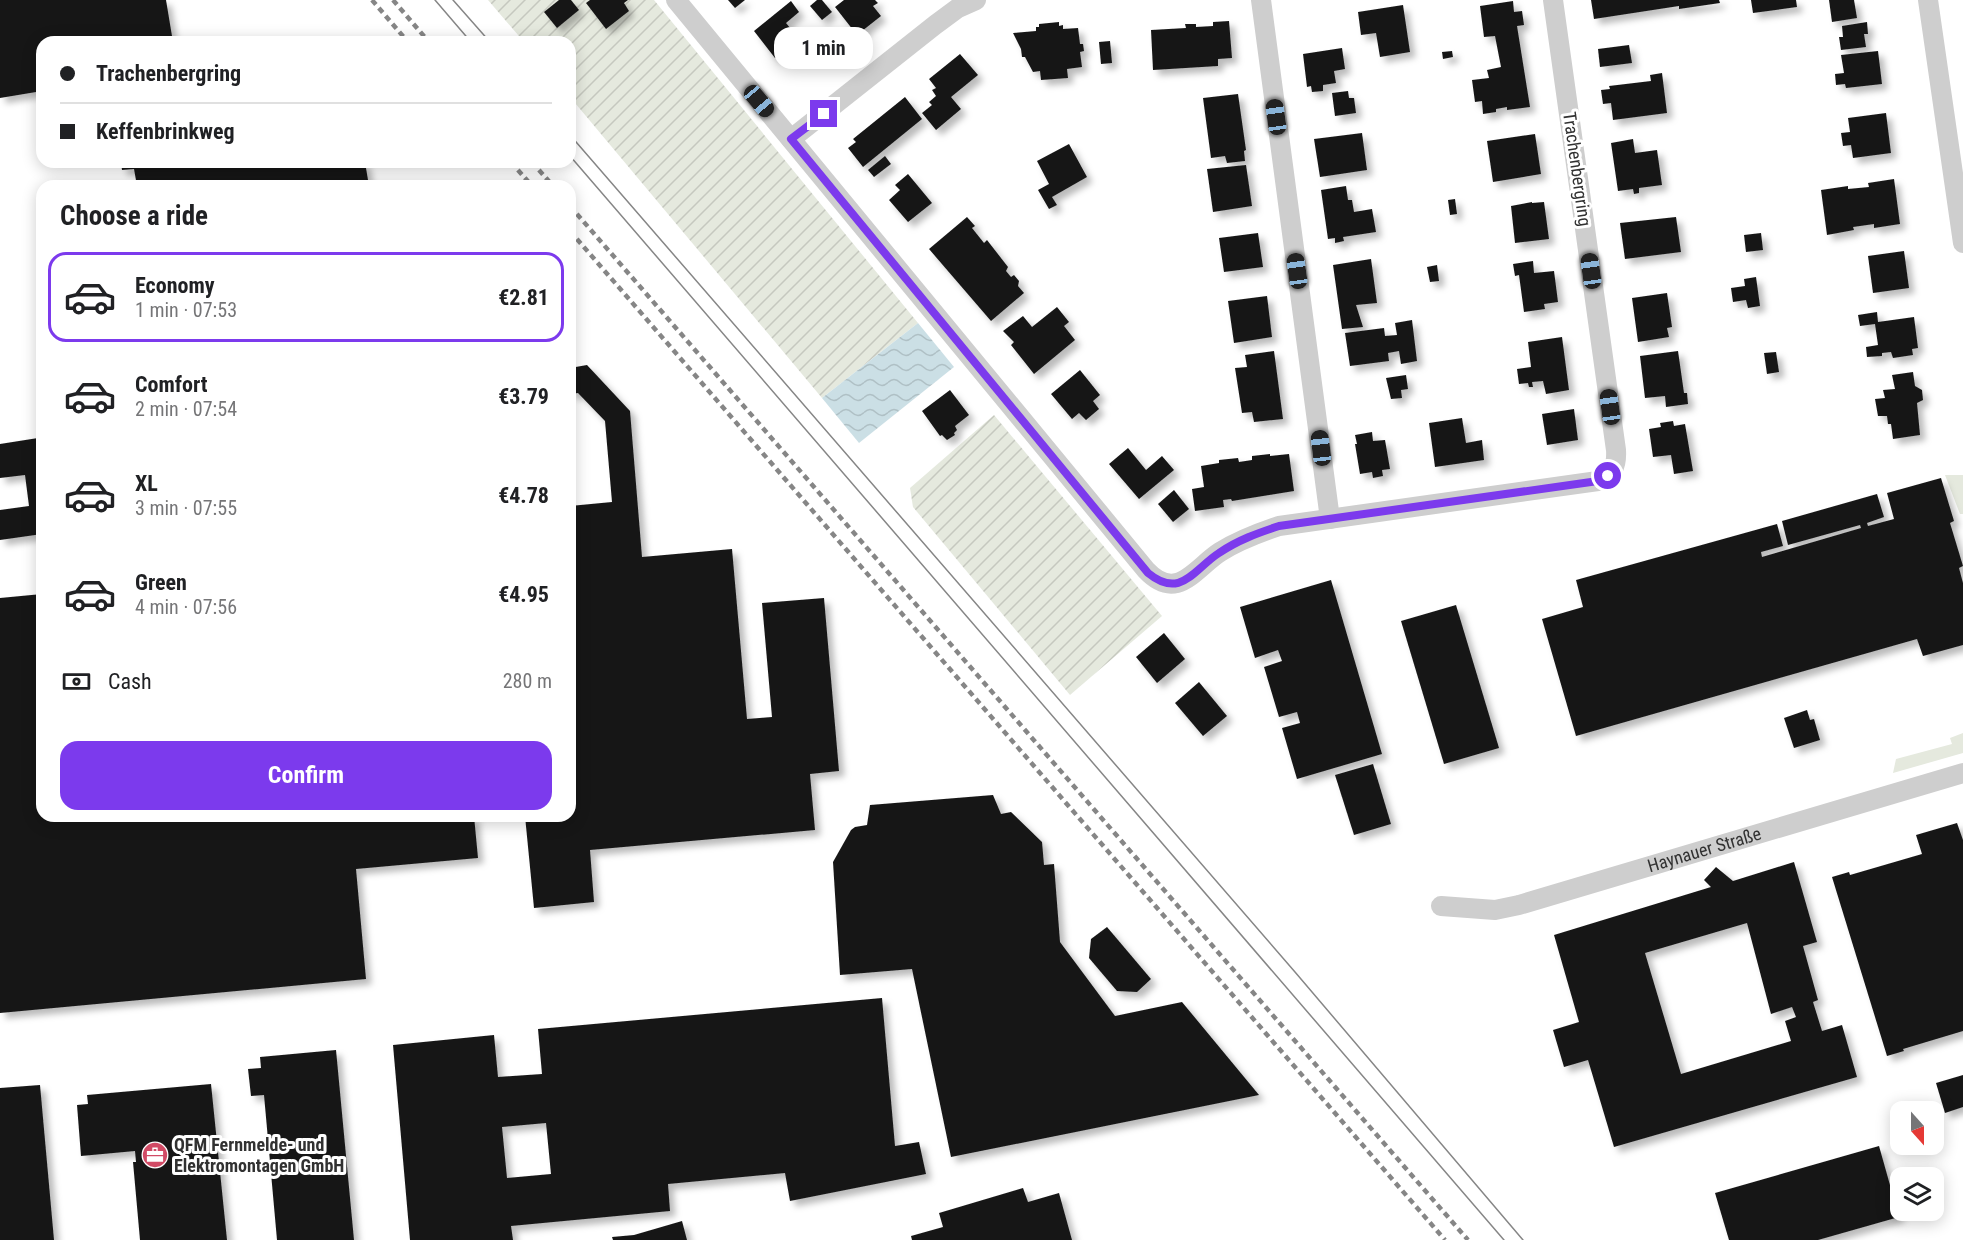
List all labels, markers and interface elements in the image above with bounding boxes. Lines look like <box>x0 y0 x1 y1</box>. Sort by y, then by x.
callout: 1 min <box>774 27 874 69</box>
text: 1 min <box>801 36 846 60</box>
text: Trachenbergring <box>96 61 241 86</box>
car <box>741 81 777 121</box>
car <box>1265 98 1287 136</box>
route end <box>810 100 837 127</box>
street label: Trachenbergring <box>1559 110 1596 228</box>
text: Keffenbrinkweg <box>96 119 235 144</box>
text: Choose a ride <box>60 200 208 232</box>
car <box>1286 252 1308 290</box>
car <box>1580 252 1602 290</box>
icon: car <box>63 270 117 324</box>
text: Economy <box>135 273 215 298</box>
text: €2.81 <box>498 285 549 310</box>
text: 1 min · 07:53 <box>135 298 237 322</box>
icon: car <box>63 369 117 423</box>
text: Comfort <box>135 372 208 397</box>
text: €3.79 <box>498 384 549 409</box>
car <box>1599 388 1621 426</box>
text: 2 min · 07:54 <box>135 397 237 421</box>
car <box>1310 429 1332 467</box>
route start <box>1594 462 1621 489</box>
icon: car <box>63 468 117 522</box>
text: XL <box>135 471 158 496</box>
text: €4.78 <box>498 483 549 508</box>
text: 3 min · 07:55 <box>135 496 237 520</box>
icon: car <box>63 567 117 621</box>
text: Green <box>135 570 187 595</box>
text: €4.95 <box>498 582 549 607</box>
text: 4 min · 07:56 <box>135 595 237 619</box>
icon: cash <box>60 665 93 698</box>
text: Cash <box>108 669 152 694</box>
text: 280 m <box>503 669 552 693</box>
button: Confirm <box>60 741 552 810</box>
street label: Haynauer Straße <box>1645 823 1764 876</box>
north arrow <box>1890 1101 1944 1155</box>
map controls <box>1890 1101 1944 1221</box>
place label: QFM Fernmelde- und Elektromontagen GmbH <box>174 1134 344 1176</box>
office icon: QFM Fernmelde- und Elektromontagen GmbH <box>140 1140 170 1170</box>
button: layers <box>1890 1167 1944 1221</box>

